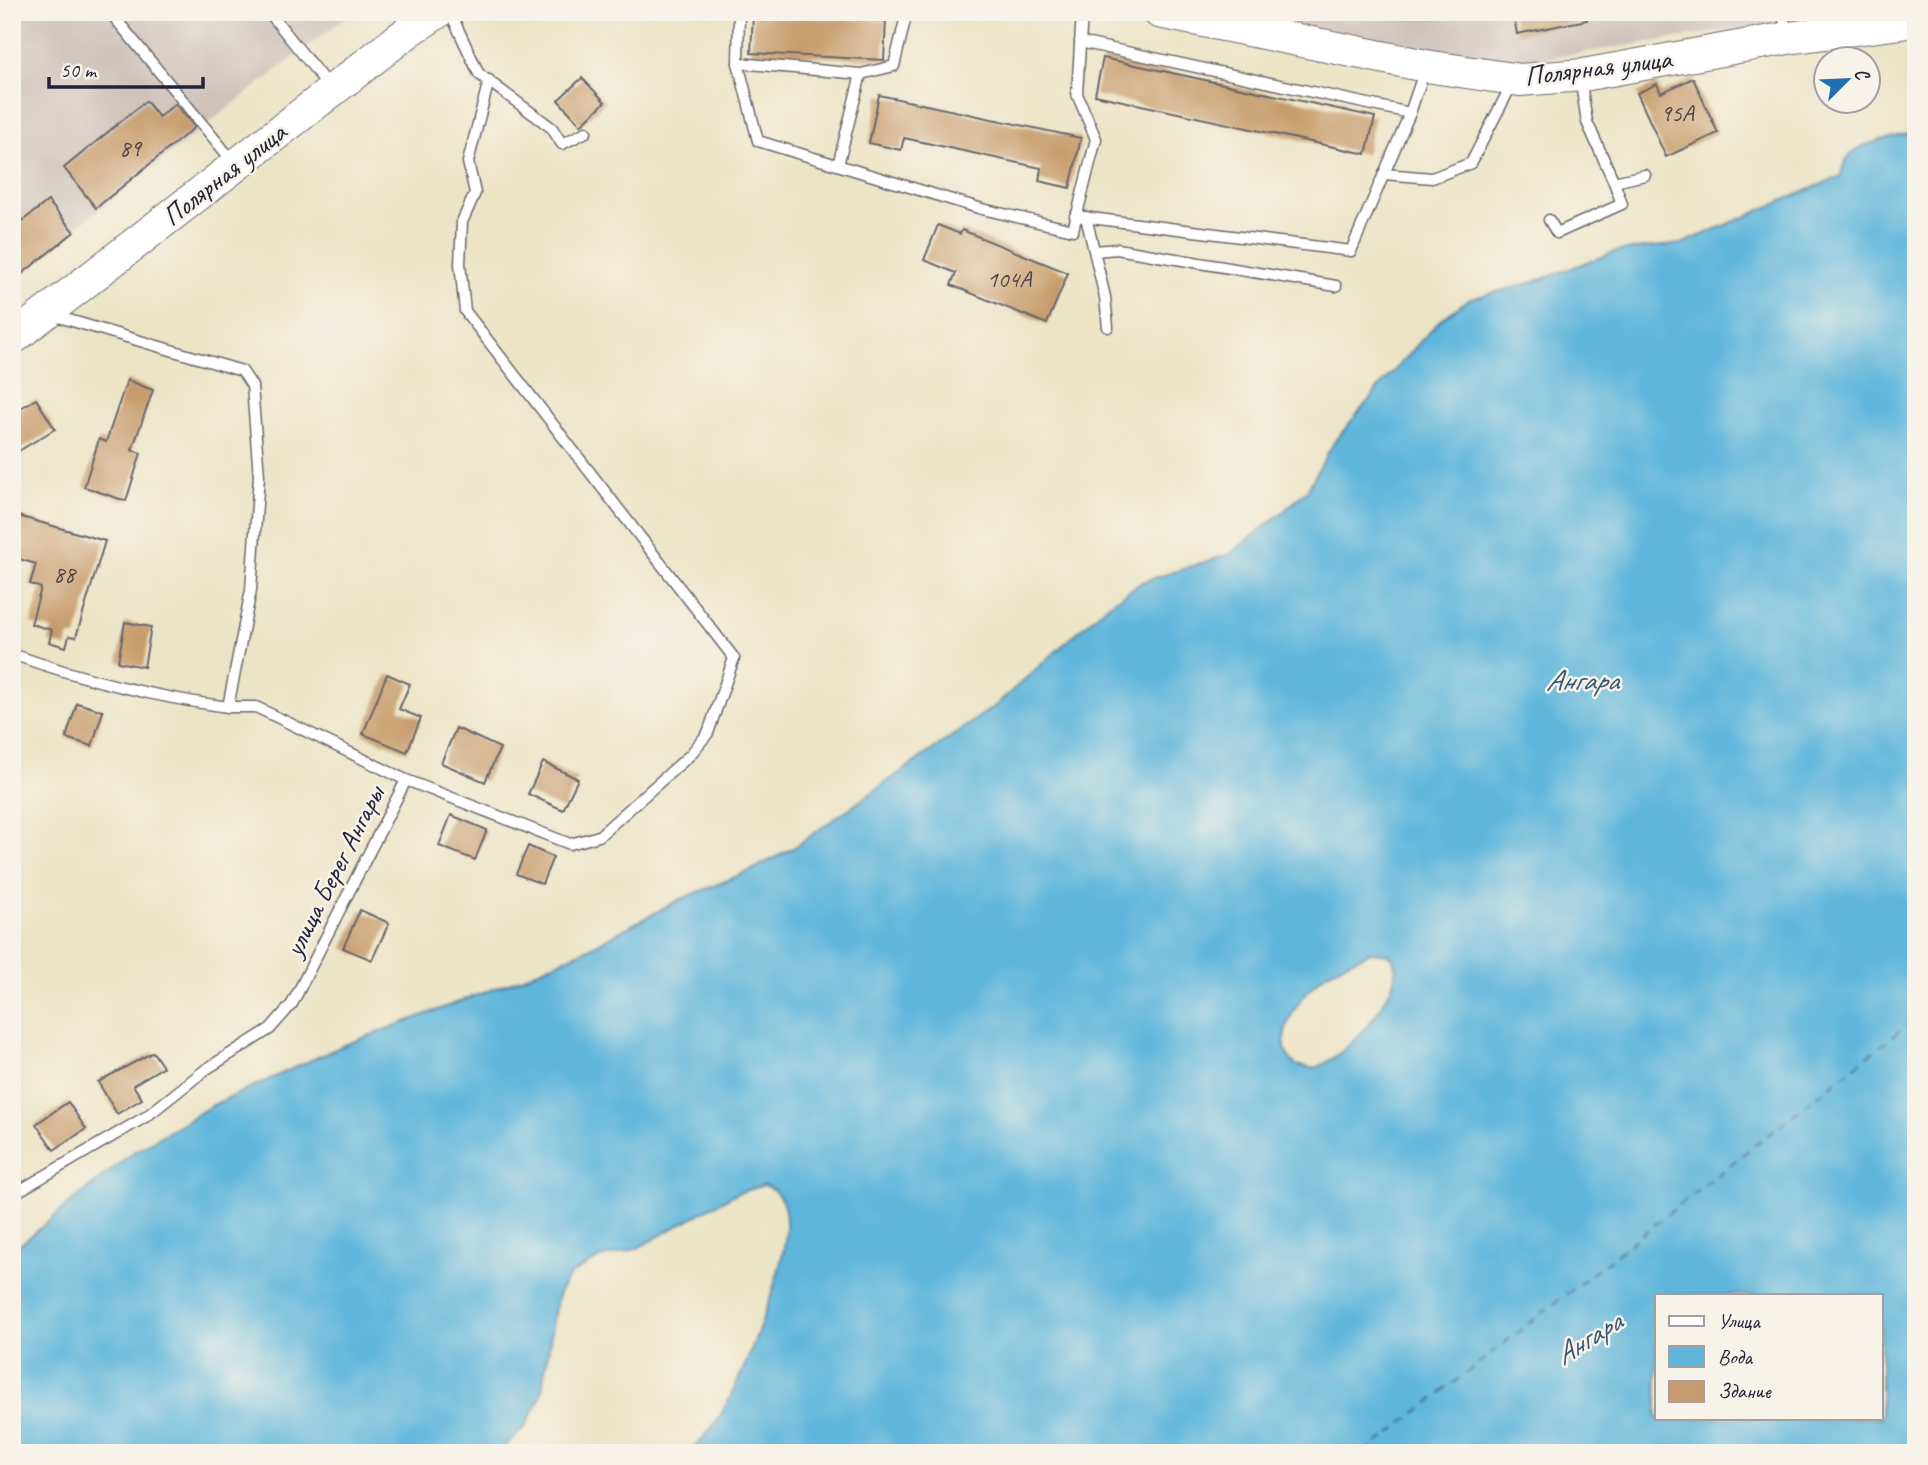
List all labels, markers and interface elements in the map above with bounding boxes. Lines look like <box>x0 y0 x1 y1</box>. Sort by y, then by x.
street label: Полярная улица <box>1523 40 1675 93</box>
scale bar <box>49 46 203 90</box>
north arrow <box>1812 46 1882 116</box>
text: 50 m <box>60 57 98 83</box>
text: С <box>1849 64 1876 85</box>
house number: 95А <box>1660 98 1695 128</box>
street label: Полярная улица <box>155 114 294 233</box>
house number: 89 <box>119 133 143 163</box>
house number: 104А <box>987 264 1032 294</box>
house number: 88 <box>53 559 77 589</box>
water label: Ангара <box>1546 661 1621 699</box>
street label: улица Берег Ангары <box>275 778 393 964</box>
legend <box>1655 1294 1882 1420</box>
water label: Ангара <box>1547 1301 1631 1373</box>
text: Улица <box>1718 1308 1761 1334</box>
text: Вода <box>1718 1344 1754 1370</box>
text: Здание <box>1718 1378 1772 1404</box>

